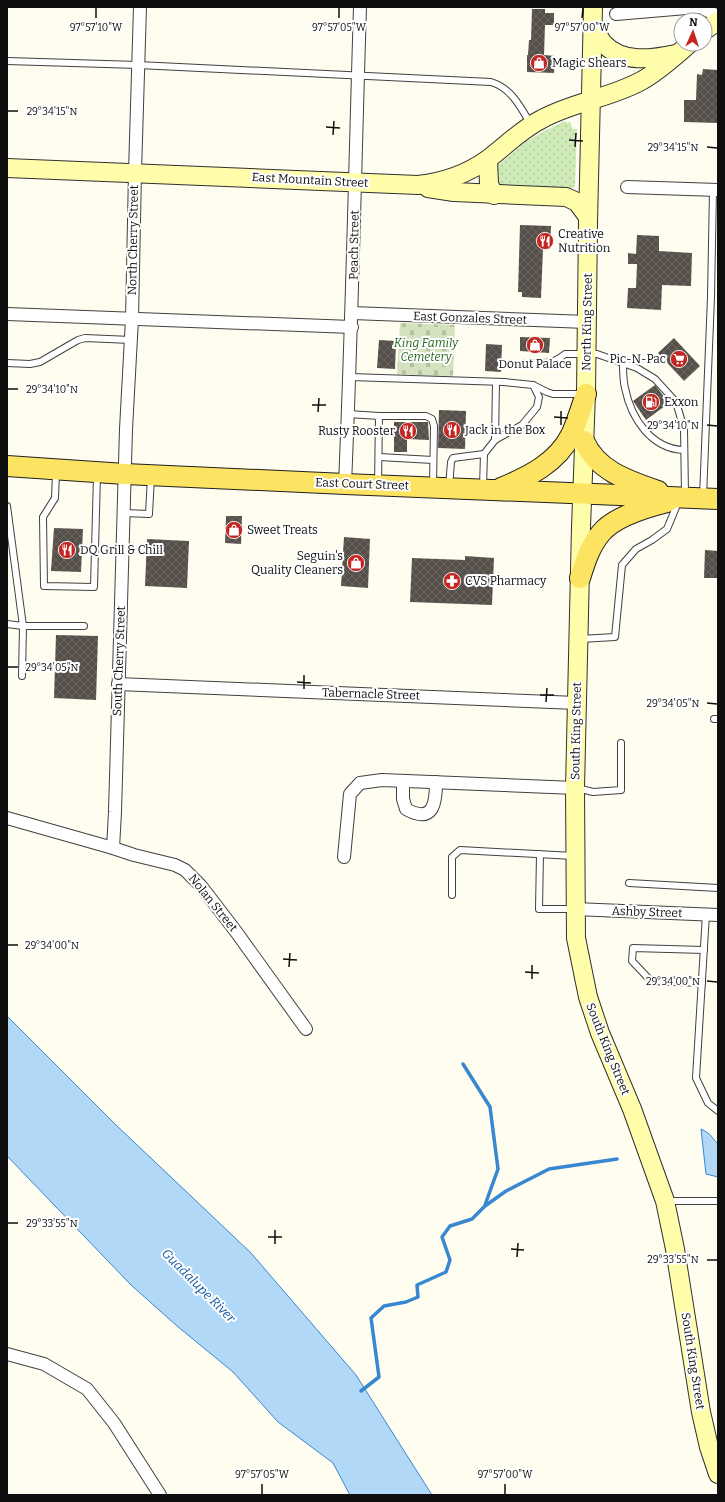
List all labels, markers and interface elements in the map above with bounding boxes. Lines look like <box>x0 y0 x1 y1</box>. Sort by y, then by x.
north arrow <box>673 12 713 52</box>
text: N <box>689 16 699 29</box>
text: 97°57'10"W <box>70 22 123 34</box>
text: 97°57'05"W <box>312 22 367 34</box>
text: 97°57'00"W <box>555 22 610 34</box>
shop icon: Magic Shears <box>529 53 549 73</box>
place label: Magic Shears <box>552 56 627 70</box>
text: 29°34'15"N <box>27 106 77 118</box>
text: 29°34'15"N <box>648 142 698 154</box>
street label: East Mountain Street <box>251 170 369 190</box>
street label: North Cherry Street <box>125 184 141 295</box>
street label: Peach Street <box>346 209 362 280</box>
place label: Creative Nutrition <box>558 227 611 255</box>
restaurant icon: Creative Nutrition <box>535 231 555 251</box>
street label: North King Street <box>579 272 595 371</box>
street label: East Gonzales Street <box>413 309 528 327</box>
shop icon: Donut Palace <box>525 335 545 355</box>
park label: King Family Cemetery <box>394 336 459 364</box>
supermarket icon: Pic-N-Pac <box>669 349 689 369</box>
place label: Pic-N-Pac <box>609 352 666 366</box>
place label: Donut Palace <box>499 357 572 371</box>
text: 29°34'10"N <box>26 384 78 396</box>
fuel station icon: Exxon <box>641 392 661 412</box>
place label: Exxon <box>664 395 699 409</box>
restaurant icon: Jack in the Box <box>442 420 462 440</box>
text: 29°34'10"N <box>647 420 699 432</box>
restaurant icon: Rusty Rooster <box>398 421 418 441</box>
place label: Jack in the Box <box>464 423 546 437</box>
place label: Rusty Rooster <box>318 424 396 438</box>
street label: East Court Street <box>315 475 410 493</box>
shop icon: Sweet Treats <box>224 520 244 540</box>
place label: Sweet Treats <box>247 523 318 537</box>
restaurant icon: DQ Grill & Chill <box>57 540 77 560</box>
place label: DQ Grill & Chill <box>80 543 164 557</box>
place label: Seguin's Quality Cleaners <box>251 549 343 577</box>
shop icon: Seguin's Quality Cleaners <box>346 553 366 573</box>
pharmacy icon: CVS Pharmacy <box>442 571 462 591</box>
place label: CVS Pharmacy <box>465 574 547 588</box>
street label: South Cherry Street <box>110 605 128 716</box>
text: 29°34'05"N <box>26 662 79 674</box>
street label: South King Street <box>568 681 584 780</box>
street label: Tabernacle Street <box>322 685 421 703</box>
text: 29°34'05"N <box>647 698 700 710</box>
street label: Nolan Street <box>186 871 241 935</box>
street label: Ashby Street <box>611 904 683 920</box>
text: 29°34'00"N <box>25 940 79 952</box>
text: 29°34'00"N <box>646 976 700 988</box>
street label: South King Street <box>583 1001 633 1098</box>
text: 29°33'55"N <box>26 1218 78 1230</box>
water label: Guadalupe River <box>159 1245 239 1326</box>
text: 29°33'55"N <box>647 1254 699 1266</box>
street label: South King Street <box>678 1312 708 1411</box>
text: 97°57'05"W <box>235 1469 290 1481</box>
text: 97°57'00"W <box>478 1469 533 1481</box>

